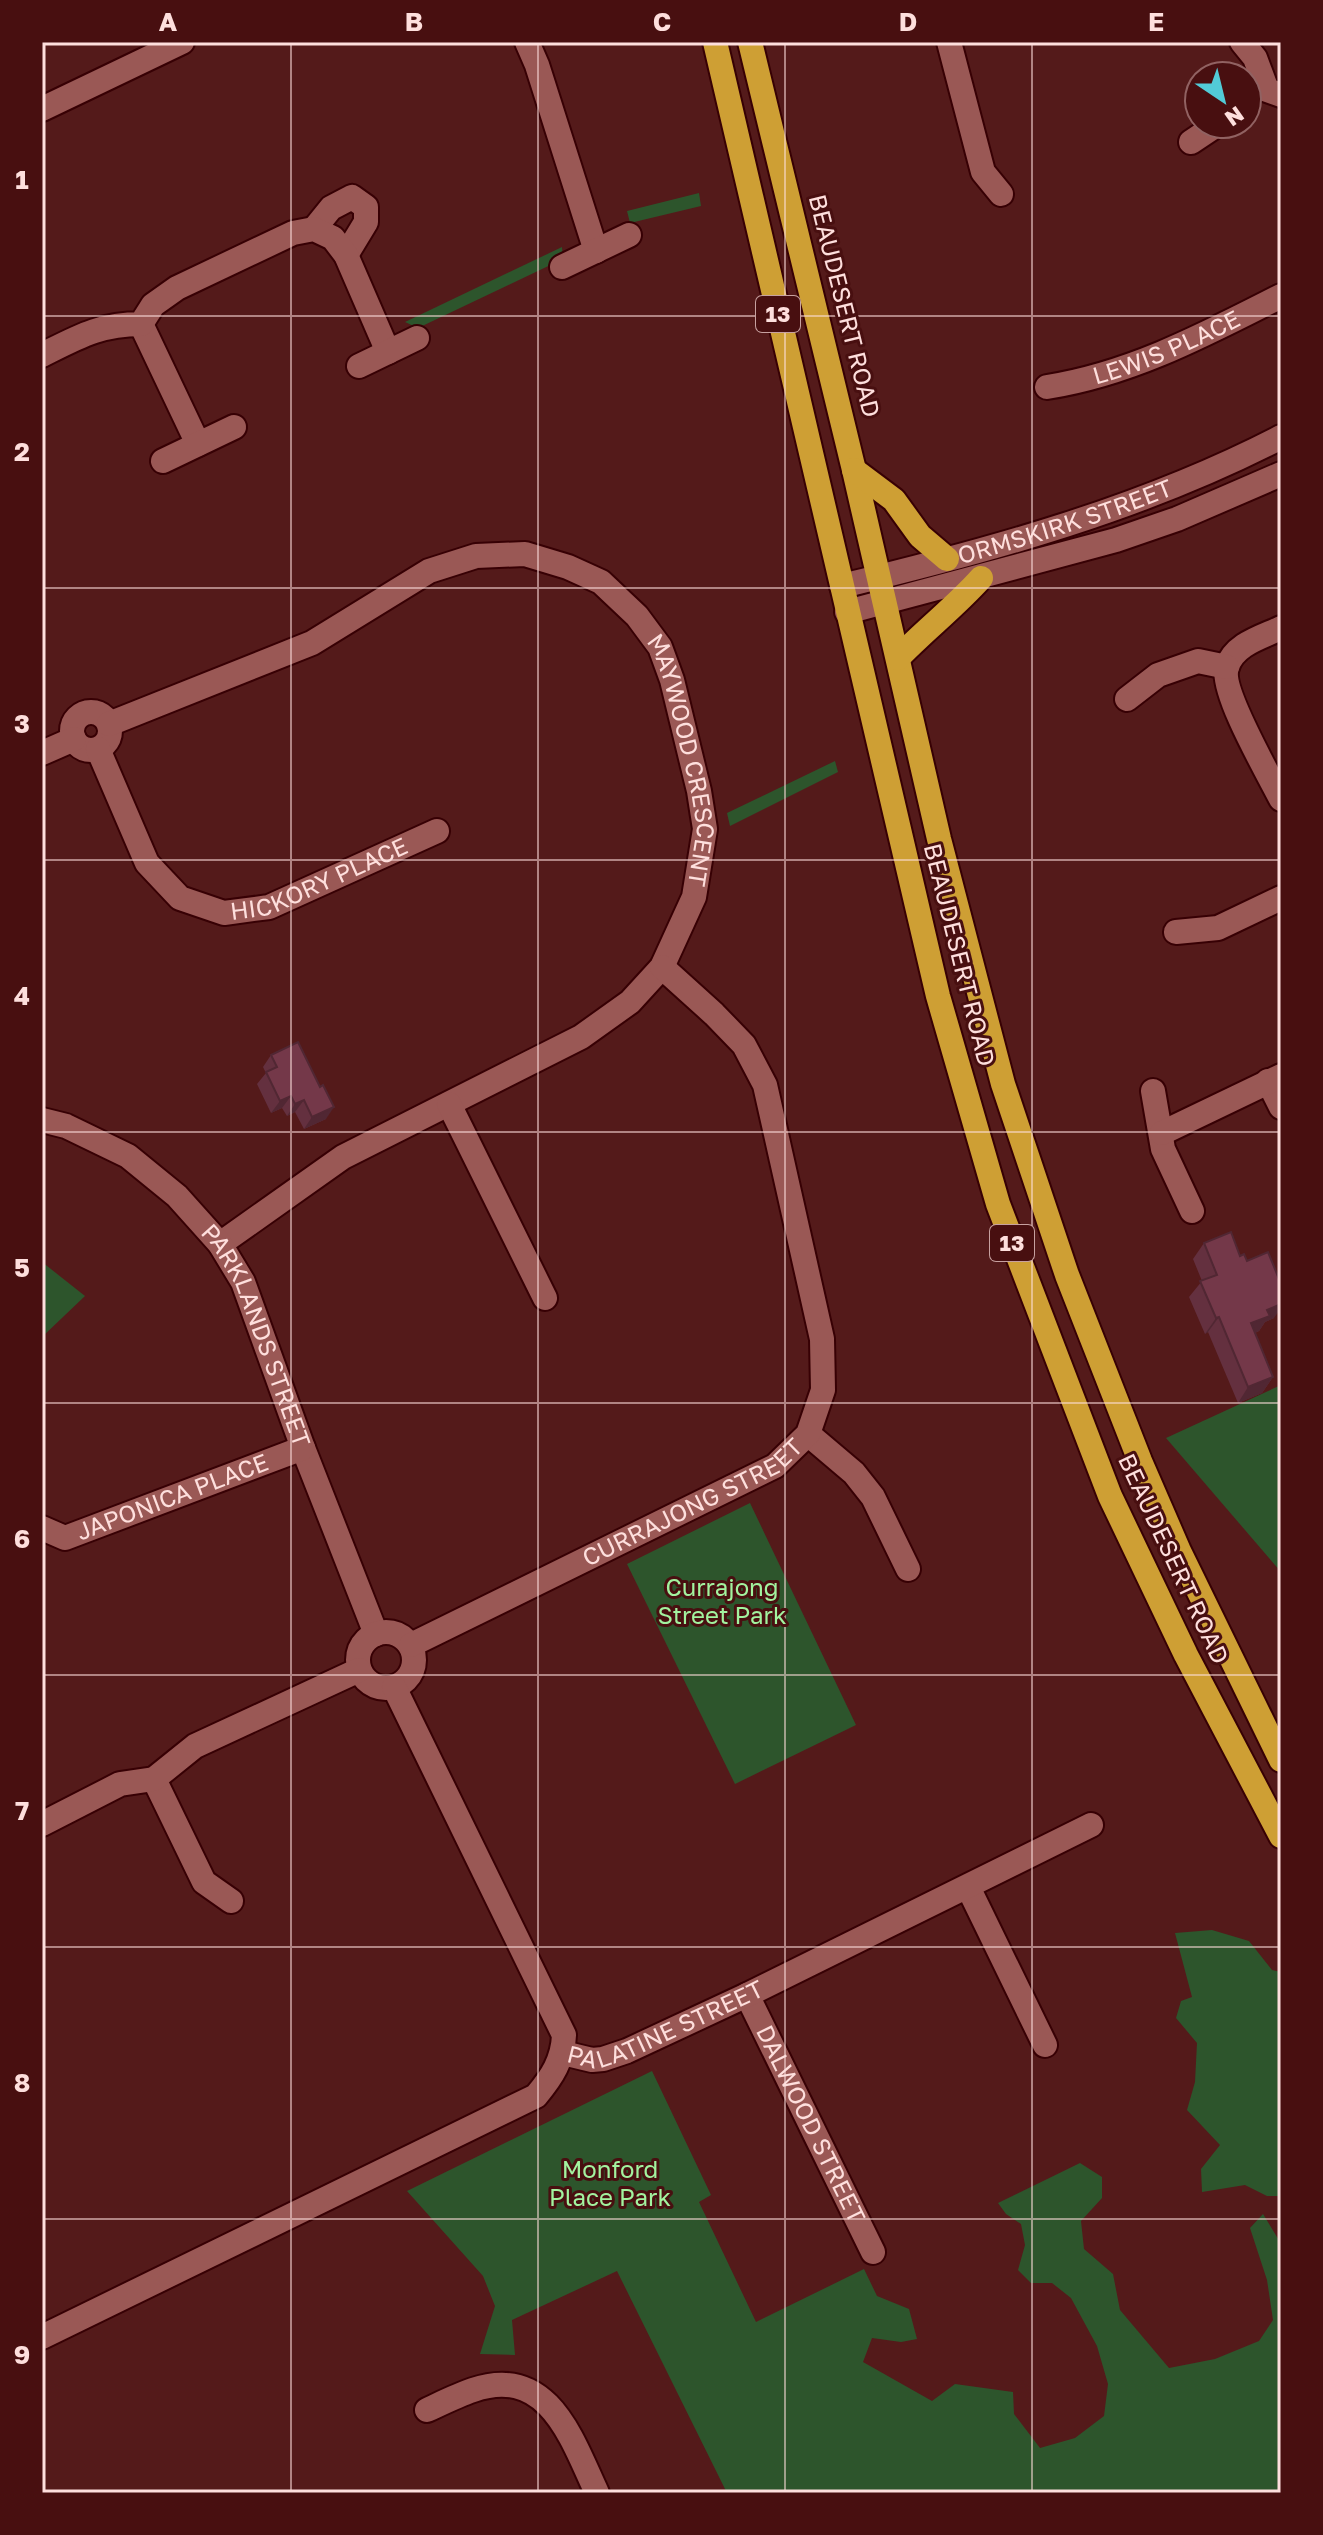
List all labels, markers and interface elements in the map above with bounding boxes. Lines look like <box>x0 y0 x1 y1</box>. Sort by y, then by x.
text: A <box>159 6 178 37</box>
text: B <box>405 6 423 37</box>
text: C <box>653 6 671 37</box>
text: D <box>899 6 917 37</box>
text: E <box>1148 6 1164 37</box>
north arrow <box>1183 60 1263 140</box>
text: N <box>1220 101 1249 133</box>
text: 1 <box>15 164 29 195</box>
street label: BEAUDESERT ROAD <box>804 191 887 420</box>
road number: 13 <box>756 296 800 332</box>
street label: LEWIS PLACE <box>1089 303 1244 390</box>
text: 2 <box>14 436 30 467</box>
street label: ORMSKIRK STREET <box>954 472 1176 569</box>
street label: MAYWOOD CRESCENT <box>642 627 722 889</box>
text: 3 <box>14 708 30 739</box>
street label: HICKORY PLACE <box>228 830 412 925</box>
street label: BEAUDESERT ROAD <box>919 840 1002 1069</box>
text: 4 <box>14 980 30 1011</box>
street label: PARKLANDS STREET <box>196 1217 317 1451</box>
road number: 13 <box>990 1225 1034 1261</box>
text: 5 <box>14 1252 30 1283</box>
street label: CURRAJONG STREET <box>577 1431 808 1571</box>
street label: JAPONICA PLACE <box>72 1447 272 1545</box>
street label: BEAUDESERT ROAD <box>1113 1449 1236 1668</box>
text: 6 <box>14 1523 30 1554</box>
park label: Currajong Street Park <box>658 1572 787 1629</box>
text: 7 <box>15 1795 29 1826</box>
street label: PALATINE STREET <box>565 1973 768 2074</box>
street label: DALWOOD STREET <box>751 2020 872 2227</box>
text: 8 <box>14 2067 30 2098</box>
park label: Monford Place Park <box>549 2154 671 2211</box>
text: 9 <box>14 2339 30 2370</box>

